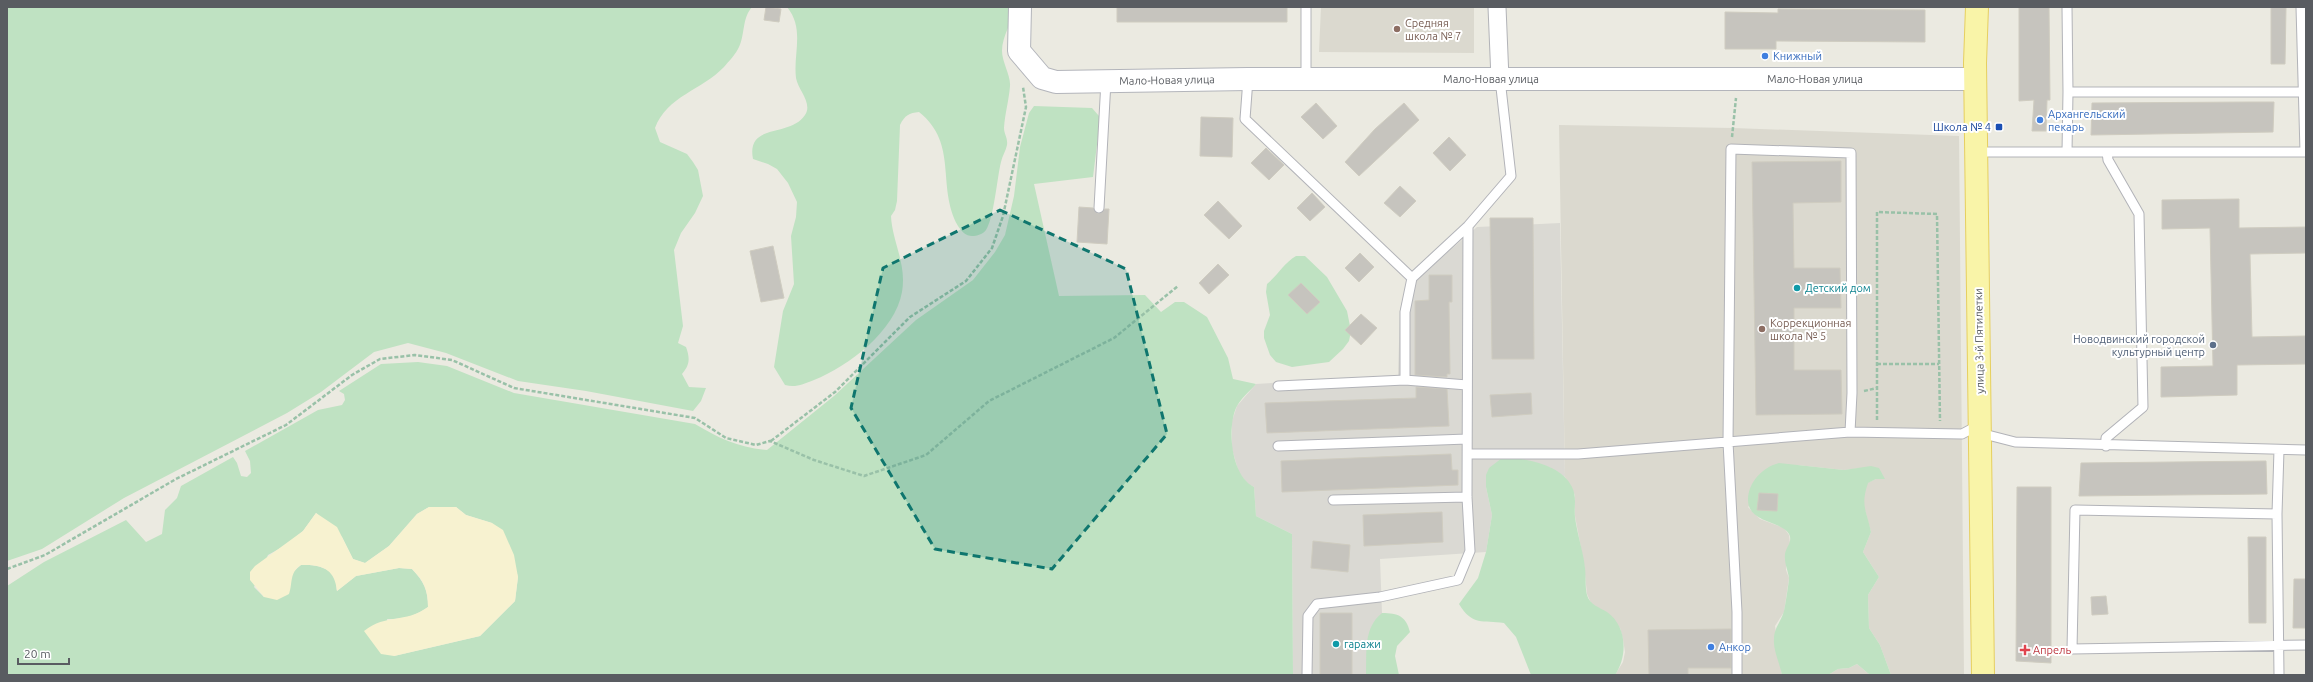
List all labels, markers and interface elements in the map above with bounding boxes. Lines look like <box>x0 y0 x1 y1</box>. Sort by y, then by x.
place label: Средняя школа № 7 <box>1405 17 1461 42</box>
marker: Средняя школа № 7 <box>1392 24 1402 34</box>
place label: Книжный <box>1773 50 1822 62</box>
marker: Книжный <box>1760 51 1770 61</box>
street label: Мало-Новая улица <box>1119 73 1215 87</box>
street label: Мало-Новая улица <box>1443 73 1539 85</box>
street label: Мало-Новая улица <box>1767 73 1863 85</box>
place label: Архангельский пекарь <box>2048 108 2126 133</box>
marker: Архангельский пекарь <box>2035 115 2045 125</box>
place label: Школа № 4 <box>1933 121 1991 133</box>
marker: Школа № 4 <box>1994 122 2004 132</box>
place label: Детский дом <box>1805 282 1871 294</box>
marker: Детский дом <box>1792 283 1802 293</box>
street label: улица 3-й Пятилетки <box>1972 288 1986 394</box>
place label: Коррекционная школа № 5 <box>1770 317 1851 342</box>
marker: Коррекционная школа № 5 <box>1757 324 1767 334</box>
place label: Новодвинский городской культурный центр <box>2073 333 2205 358</box>
marker: Новодвинский городской культурный центр <box>2208 340 2218 350</box>
place label: гаражи <box>1344 638 1381 650</box>
marker: гаражи <box>1331 639 1341 649</box>
scale bar <box>18 640 69 666</box>
place label: Анкор <box>1719 641 1751 653</box>
marker: Анкор <box>1706 642 1716 652</box>
place label: Апрель <box>2033 644 2071 656</box>
marker: Апрель <box>2020 645 2030 655</box>
text: 20 m <box>24 647 51 660</box>

